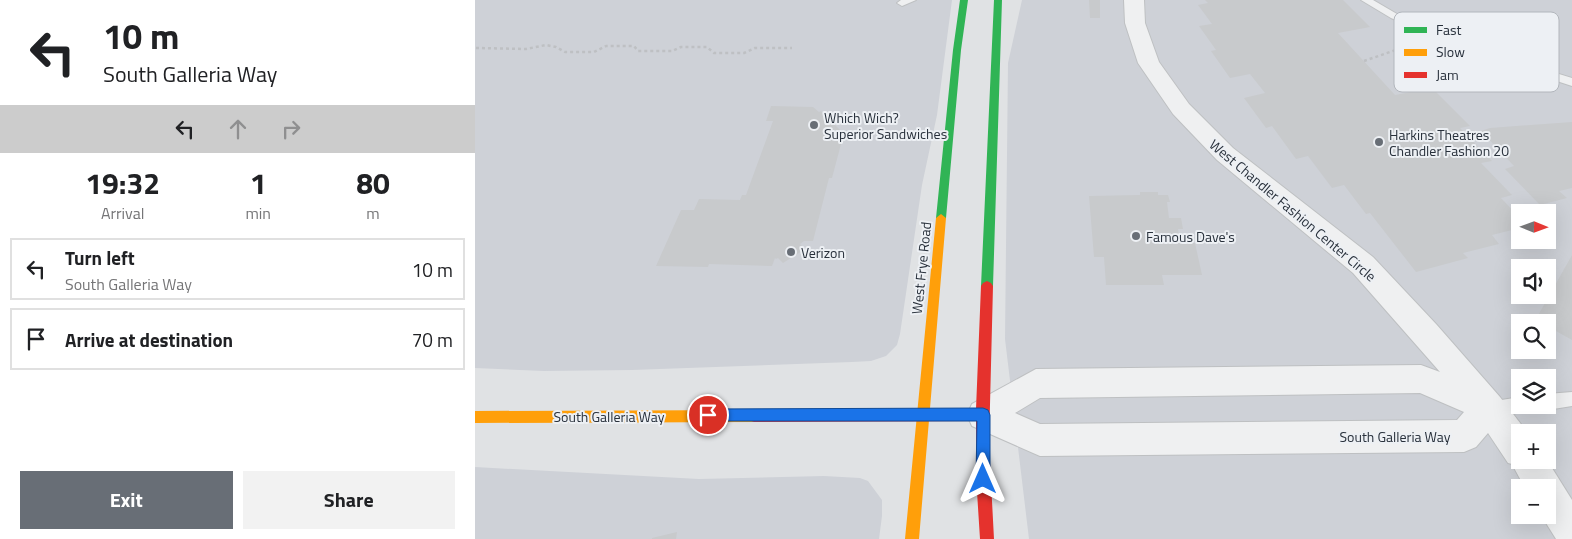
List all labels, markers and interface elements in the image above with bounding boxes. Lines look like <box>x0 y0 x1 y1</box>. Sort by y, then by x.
text: 10 m <box>103 9 179 63</box>
legend <box>1394 12 1559 92</box>
text: Fast <box>1436 19 1461 40</box>
icon: left <box>20 20 85 85</box>
text: Slow <box>1436 41 1465 62</box>
text: South Galleria Way <box>103 57 277 91</box>
text: Jam <box>1436 64 1459 85</box>
place label: Which Wich? Superior Sandwiches <box>824 107 947 144</box>
icon: left <box>171 115 199 143</box>
icon: ahead <box>224 115 252 143</box>
icon: right <box>277 115 305 143</box>
marker: Which Wich? Superior Sandwiches <box>808 119 820 131</box>
place label: Harkins Theatres Chandler Fashion 20 <box>1389 124 1509 161</box>
street label: West Chandler Fashion Center Circle <box>1205 134 1381 286</box>
marker: Harkins Theatres Chandler Fashion 20 <box>1373 136 1385 148</box>
text: 19:32 <box>85 160 160 206</box>
text: 1 <box>250 160 267 206</box>
text: 80 <box>356 160 390 206</box>
text: Arrival <box>101 201 144 225</box>
text: min <box>245 201 271 225</box>
text: m <box>366 201 380 225</box>
north arrow <box>1511 204 1556 249</box>
map controls <box>1511 204 1556 524</box>
street label: West Frye Road <box>906 221 936 315</box>
place label: Famous Dave's <box>1146 226 1235 247</box>
marker: Famous Dave's <box>1130 230 1142 242</box>
place label: Verizon <box>801 242 845 263</box>
text: Turn left <box>65 243 135 272</box>
marker: Verizon <box>785 246 797 258</box>
icon: left <box>22 255 50 283</box>
text: 10 m <box>412 255 453 284</box>
button: sound <box>1511 259 1556 304</box>
text: South Galleria Way <box>65 272 192 296</box>
button: search <box>1511 314 1556 359</box>
icon: arrive <box>22 325 50 353</box>
text: Arrive at destination <box>65 325 233 354</box>
text: 70 m <box>412 325 453 354</box>
button: layers <box>1511 369 1556 414</box>
pin <box>687 394 729 436</box>
icon: arrive <box>694 401 722 429</box>
street label: South Galleria Way <box>553 406 665 427</box>
button: + <box>1511 424 1556 469</box>
street label: South Galleria Way <box>1339 426 1451 447</box>
position arrow <box>956 452 1008 504</box>
button: Exit <box>20 471 233 529</box>
button: Share <box>243 471 455 529</box>
button: − <box>1511 479 1556 524</box>

